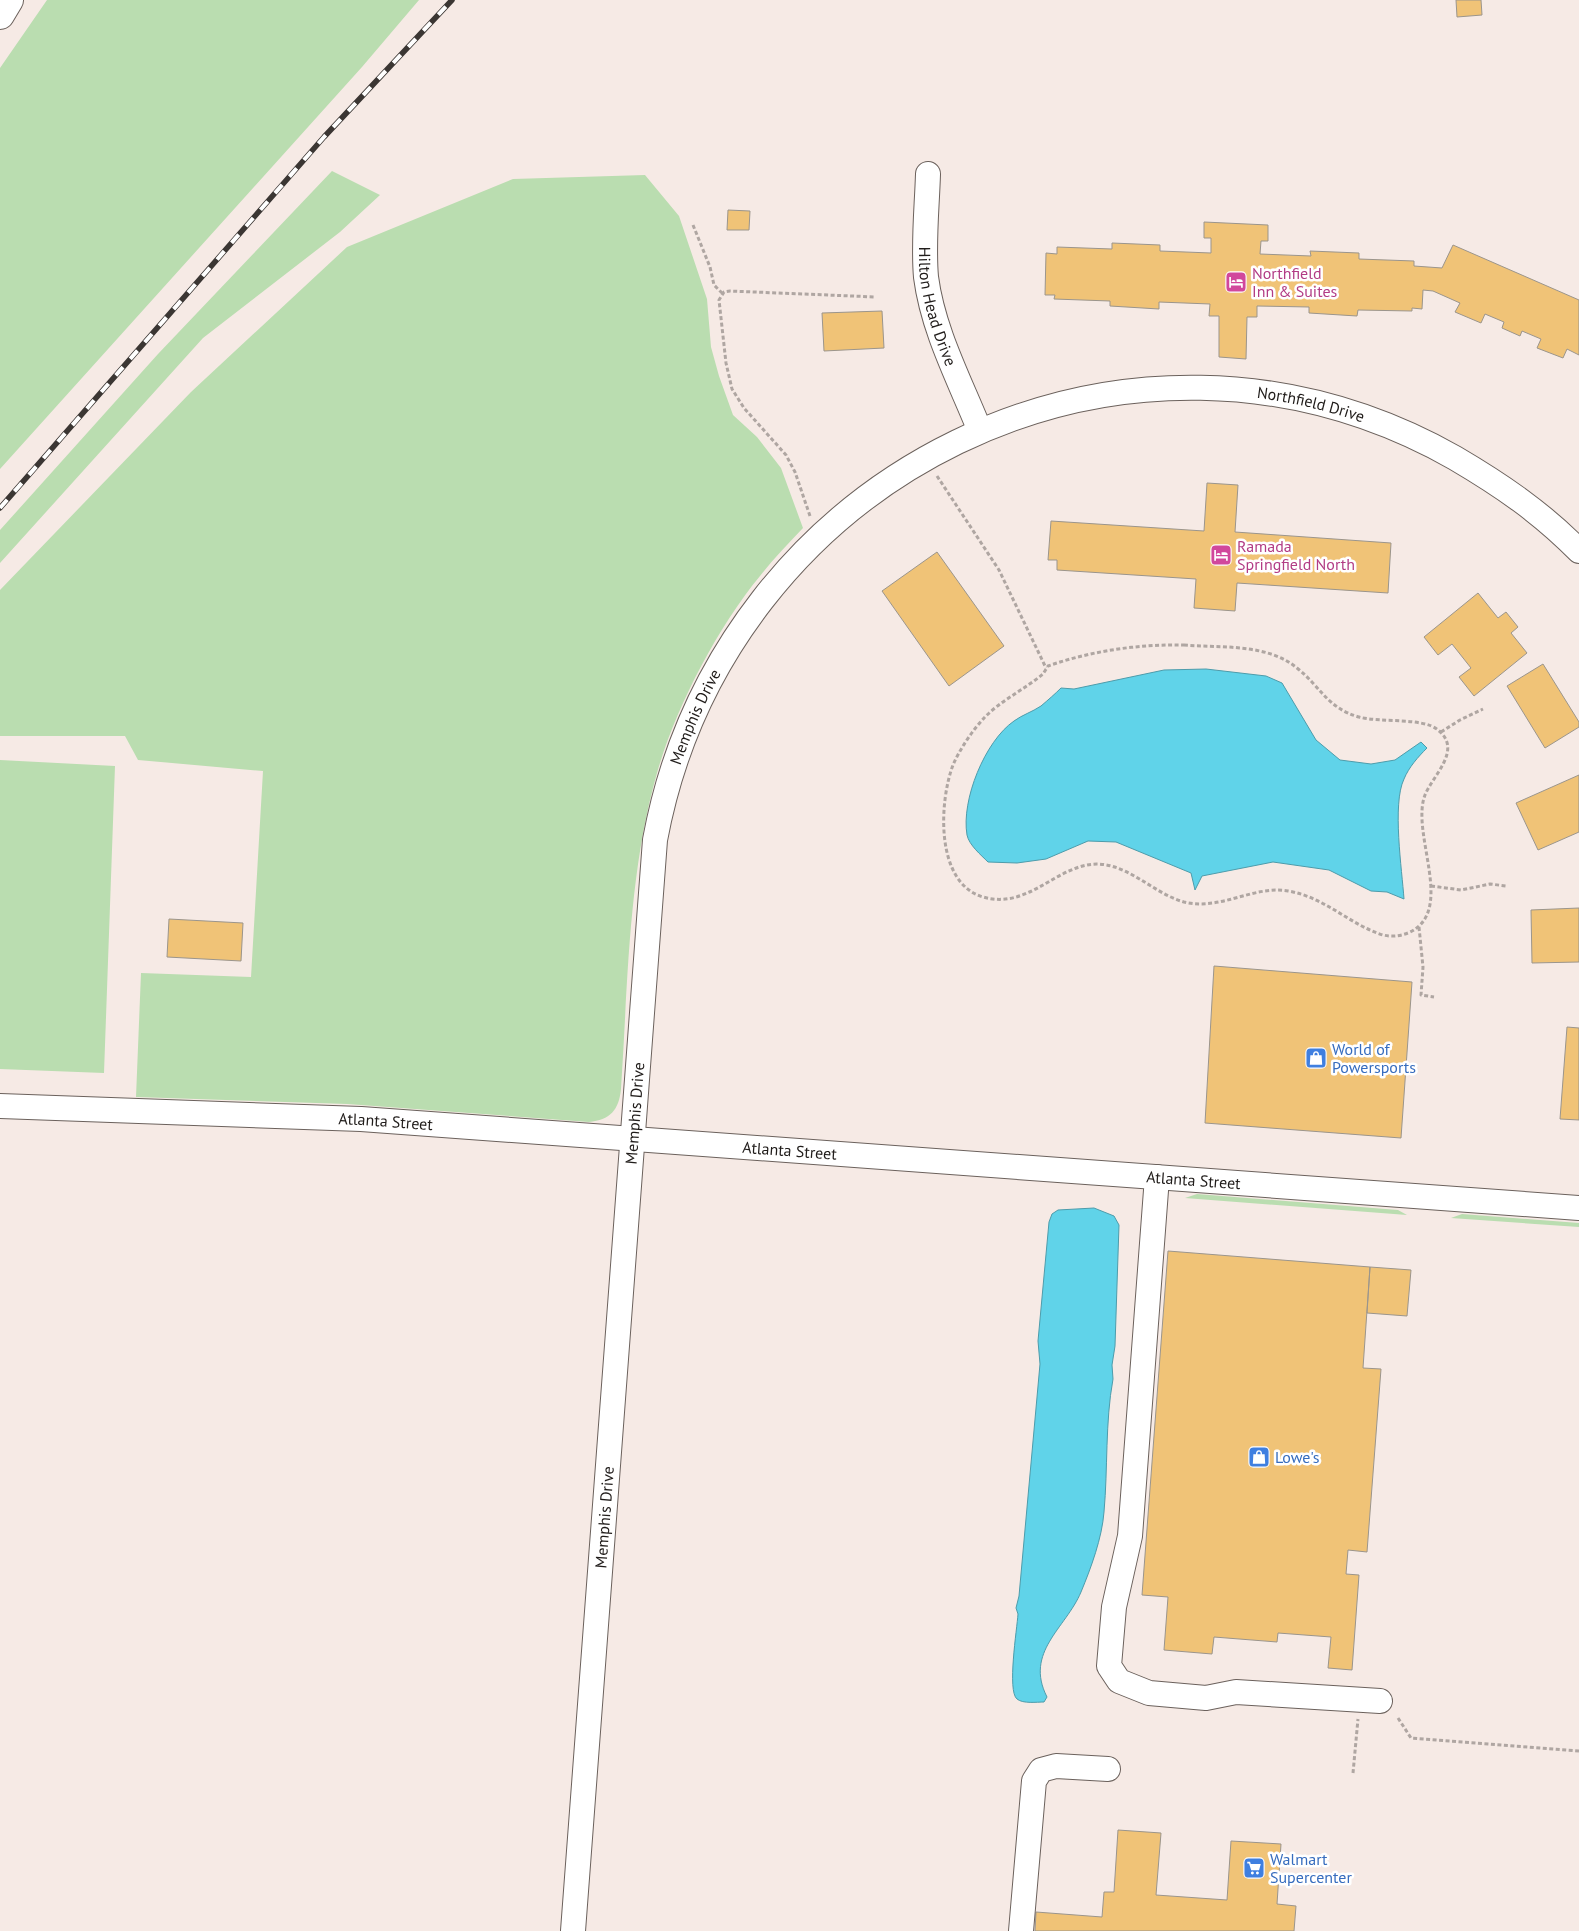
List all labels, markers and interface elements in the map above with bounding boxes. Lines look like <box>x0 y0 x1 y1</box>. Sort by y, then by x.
street label: Hilton Head Drive <box>915 247 961 369</box>
place label: Northfield Inn & Suites <box>1252 263 1338 301</box>
hotel icon: Northfield Inn & Suites <box>1224 270 1248 294</box>
street label: Northfield Drive <box>1256 382 1367 426</box>
place label: Ramada Springfield North <box>1237 536 1355 574</box>
hotel icon: Ramada Springfield North <box>1209 543 1233 567</box>
street label: Memphis Drive <box>665 665 725 767</box>
place label: World of Powersports <box>1332 1039 1416 1077</box>
shop icon: World of Powersports <box>1304 1046 1328 1070</box>
street label: Memphis Drive <box>621 1061 648 1165</box>
street label: Atlanta Street <box>338 1108 434 1134</box>
street label: Atlanta Street <box>742 1137 838 1164</box>
street label: Atlanta Street <box>1146 1166 1242 1193</box>
shop icon: Lowe's <box>1247 1445 1271 1469</box>
place label: Lowe's <box>1275 1447 1320 1467</box>
street label: Memphis Drive <box>590 1465 618 1569</box>
place label: Walmart Supercenter <box>1270 1849 1352 1887</box>
supermarket icon: Walmart Supercenter <box>1242 1856 1266 1880</box>

